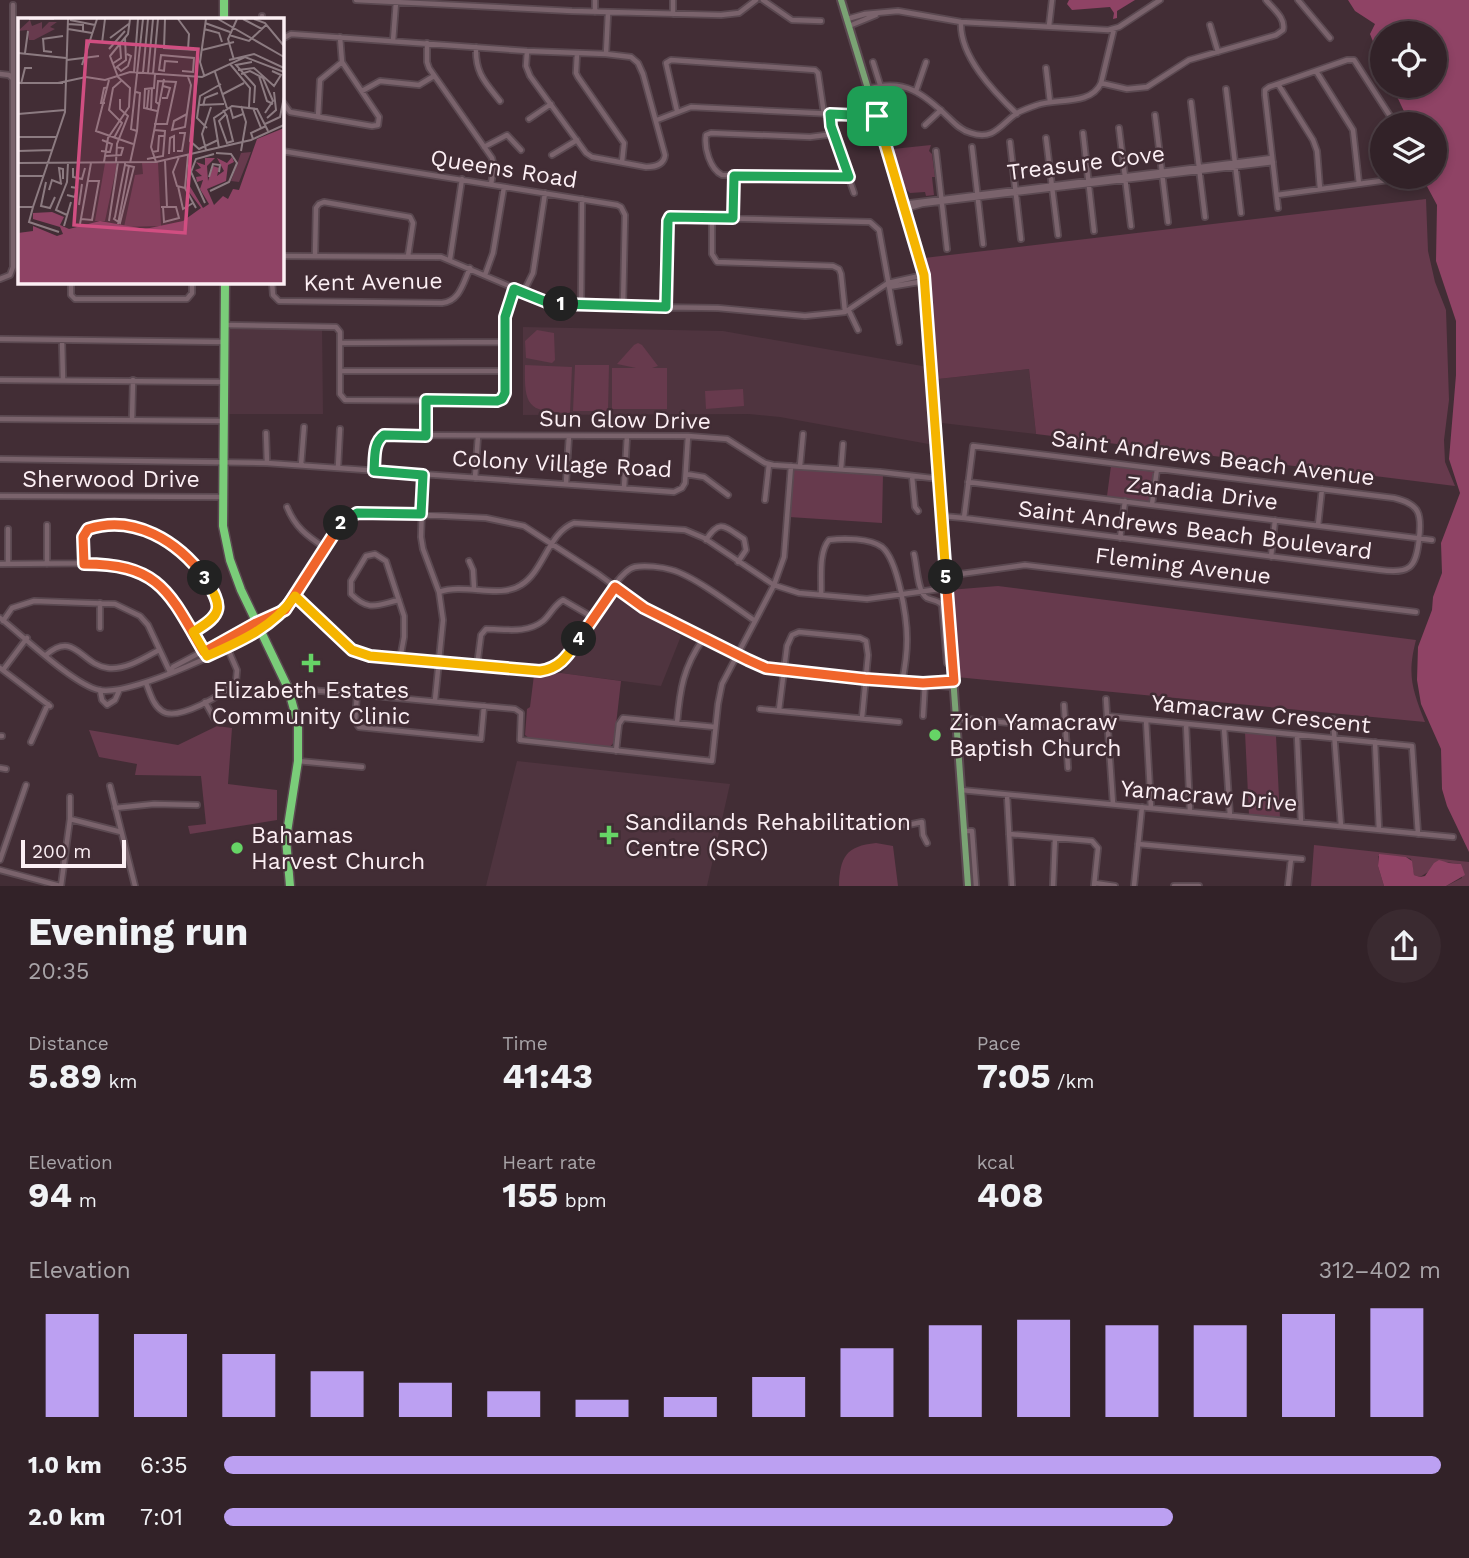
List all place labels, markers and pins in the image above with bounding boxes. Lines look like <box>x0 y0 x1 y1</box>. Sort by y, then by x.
pin <box>847 86 907 146</box>
pin: 1 <box>544 286 578 322</box>
pin: 2 <box>324 505 358 540</box>
pin: 3 <box>188 560 222 596</box>
pin: 5 <box>928 560 964 594</box>
pin: 4 <box>562 622 596 656</box>
marker: Elizabeth Estates Community Clinic <box>301 653 321 673</box>
place label: Elizabeth Estates Community Clinic <box>212 677 410 730</box>
place label: Zion Yamacraw Baptish Church <box>949 709 1122 762</box>
marker: Zion Yamacraw Baptish Church <box>927 727 943 743</box>
place label: Sandilands Rehabilitation Centre (SRC) <box>625 809 911 862</box>
place label: Bahamas Harvest Church <box>251 822 425 875</box>
marker: Sandilands Rehabilitation Centre (SRC) <box>599 825 619 845</box>
marker: Bahamas Harvest Church <box>229 840 245 856</box>

